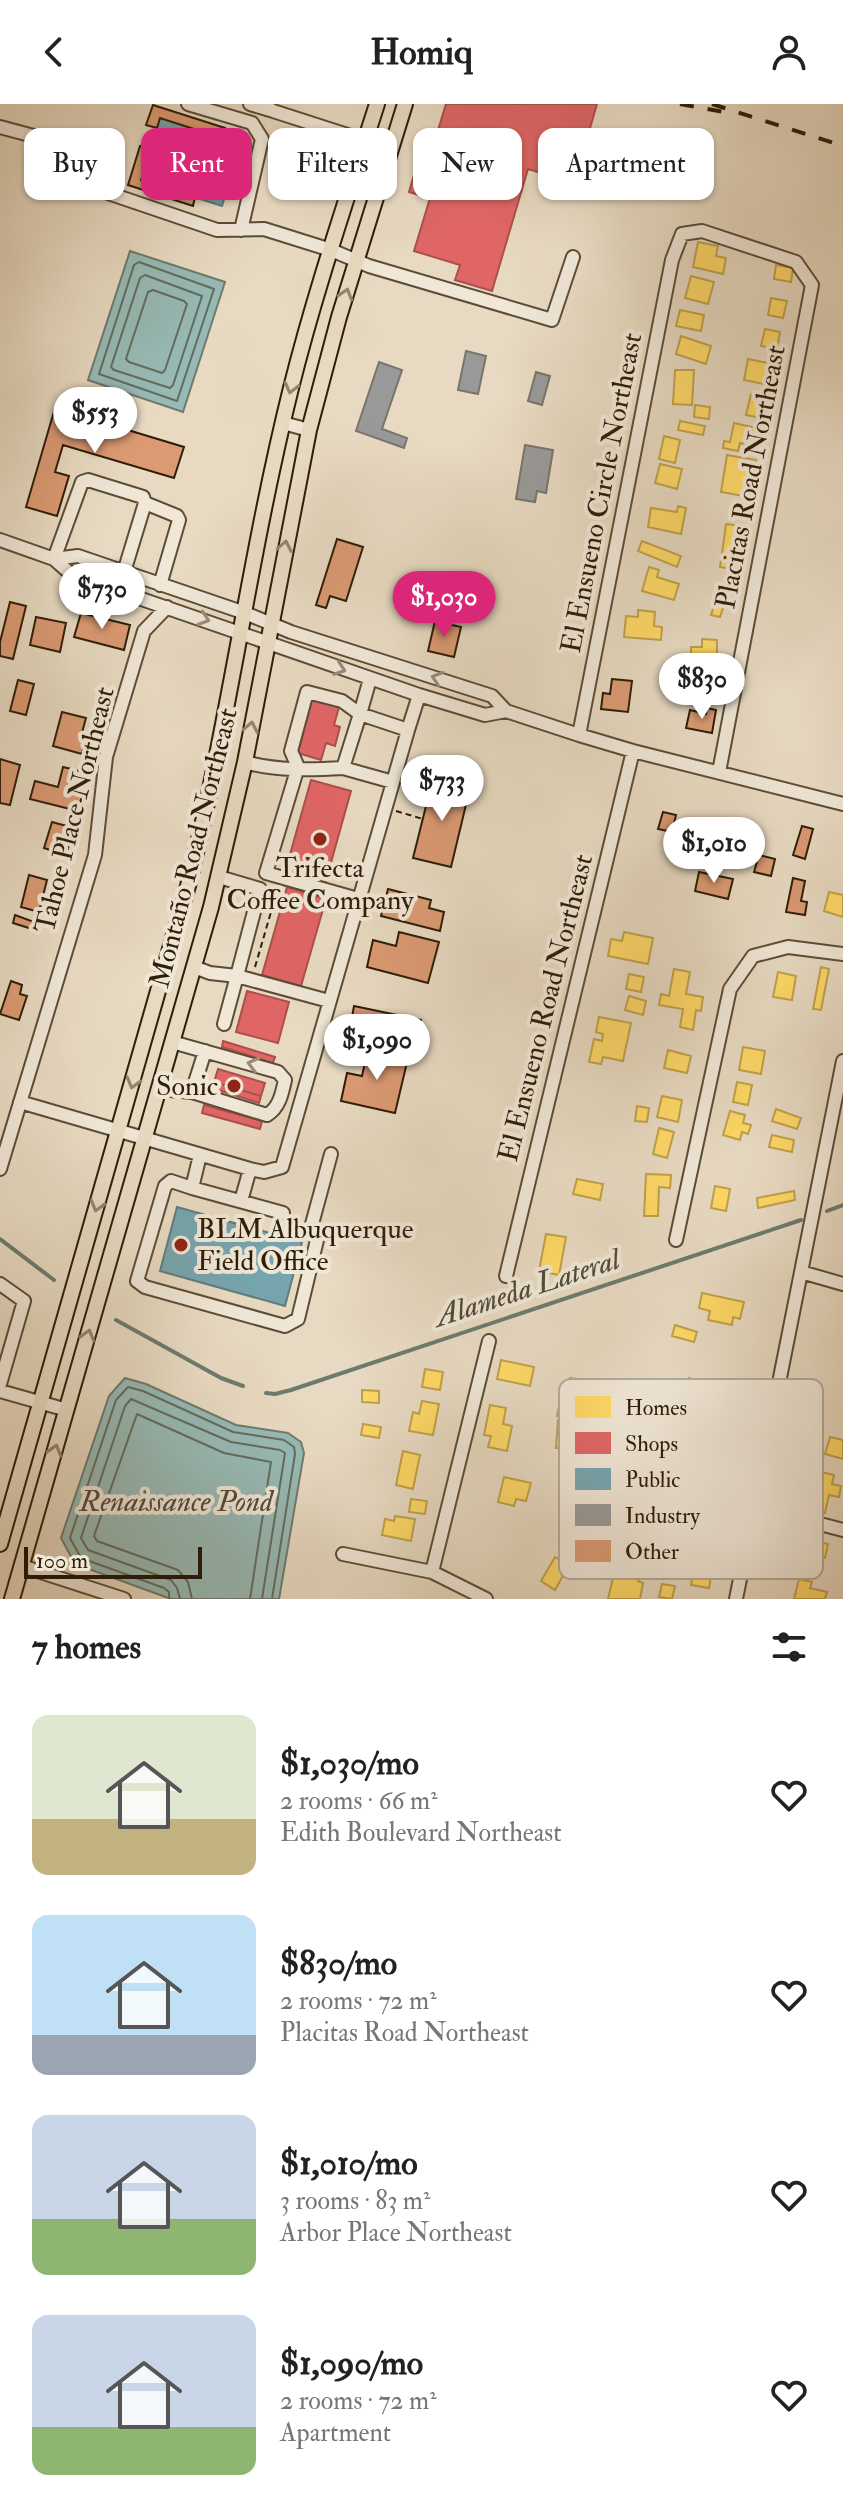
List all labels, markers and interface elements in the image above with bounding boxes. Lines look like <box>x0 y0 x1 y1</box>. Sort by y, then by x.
icon: back <box>32 30 76 74</box>
text: Homiq <box>370 30 473 75</box>
icon: person <box>767 30 811 74</box>
chip: Buy <box>24 128 125 200</box>
chip: Rent <box>141 128 252 200</box>
chip: Filters <box>268 128 397 200</box>
chip: New <box>413 128 522 200</box>
chip: Apartment <box>538 128 714 200</box>
one-way arrow <box>337 287 353 301</box>
street label: El Ensueno Circle Northeast <box>554 330 650 656</box>
street label: Placitas Road Northeast <box>708 342 794 612</box>
one-way arrow <box>283 381 300 394</box>
pin: $553 <box>48 387 142 455</box>
text: $553 <box>71 397 119 429</box>
one-way arrow <box>275 540 292 553</box>
pin: $730 <box>55 563 149 631</box>
pin: $1,030 <box>379 571 509 639</box>
text: $730 <box>77 573 127 605</box>
text: $1,030 <box>411 581 477 613</box>
one-way arrow <box>196 610 210 626</box>
pin: $830 <box>655 653 749 721</box>
one-way arrow <box>332 660 346 676</box>
text: $830 <box>677 663 727 695</box>
one-way arrow <box>431 672 445 688</box>
street label: Tahoe Place Northeast <box>27 683 123 937</box>
street label: Montaño Road Northeast <box>142 705 246 991</box>
one-way arrow <box>242 721 259 734</box>
pin: $733 <box>395 755 489 823</box>
text: $733 <box>419 765 465 797</box>
pin: $1,010 <box>649 817 779 885</box>
text: $1,010 <box>681 827 747 859</box>
marker: Trifecta Coffee Company <box>311 830 329 848</box>
place label: Trifecta Coffee Company <box>226 851 414 918</box>
street label: El Ensueno Road Northeast <box>491 851 601 1165</box>
pin: $1,090 <box>312 1014 442 1082</box>
text: $1,090 <box>342 1024 412 1056</box>
one-way arrow <box>246 1057 260 1073</box>
place label: Sonic <box>156 1069 218 1104</box>
one-way arrow <box>125 1076 142 1090</box>
marker: Sonic <box>225 1077 243 1095</box>
one-way arrow <box>90 1199 106 1213</box>
place label: BLM Albuquerque Field Office <box>197 1212 414 1279</box>
marker: BLM Albuquerque Field Office <box>172 1236 190 1254</box>
water label: Alameda Lateral <box>427 1240 627 1336</box>
one-way arrow <box>79 1329 95 1343</box>
legend <box>559 1379 823 1579</box>
text: Homes <box>625 1394 687 1422</box>
text: Shops <box>625 1430 678 1459</box>
one-way arrow <box>46 1444 62 1458</box>
text: Public <box>625 1466 680 1494</box>
water label: Renaissance Pond <box>78 1483 275 1520</box>
text: Industry <box>625 1502 700 1530</box>
text: Other <box>625 1538 680 1566</box>
scale bar <box>24 1543 202 1579</box>
text: 100 m <box>36 1547 88 1575</box>
icon: filters <box>767 1625 811 1669</box>
text: 7 homes <box>32 1626 141 1669</box>
text: $1,030/mo <box>280 1742 419 1785</box>
icon: home <box>96 1747 192 1843</box>
icon: heart <box>767 1773 811 1817</box>
text: 2 rooms · 66 m² <box>280 1785 438 1817</box>
text: Edith Boulevard Northeast <box>280 1817 562 1849</box>
text: $830/mo <box>280 1942 397 1985</box>
icon: home <box>96 1947 192 2043</box>
icon: heart <box>767 1973 811 2017</box>
text: 2 rooms · 72 m² <box>280 1985 437 2017</box>
text: Placitas Road Northeast <box>280 2017 529 2049</box>
text: $1,010/mo <box>280 2142 418 2185</box>
icon: home <box>96 2147 192 2243</box>
icon: heart <box>767 2173 811 2217</box>
text: 3 rooms · 83 m² <box>280 2185 430 2217</box>
text: Arbor Place Northeast <box>280 2217 512 2249</box>
text: $1,090/mo <box>280 2342 423 2385</box>
icon: home <box>96 2347 192 2443</box>
icon: heart <box>767 2373 811 2417</box>
text: 2 rooms · 72 m² <box>280 2385 437 2417</box>
text: Apartment <box>280 2417 391 2449</box>

